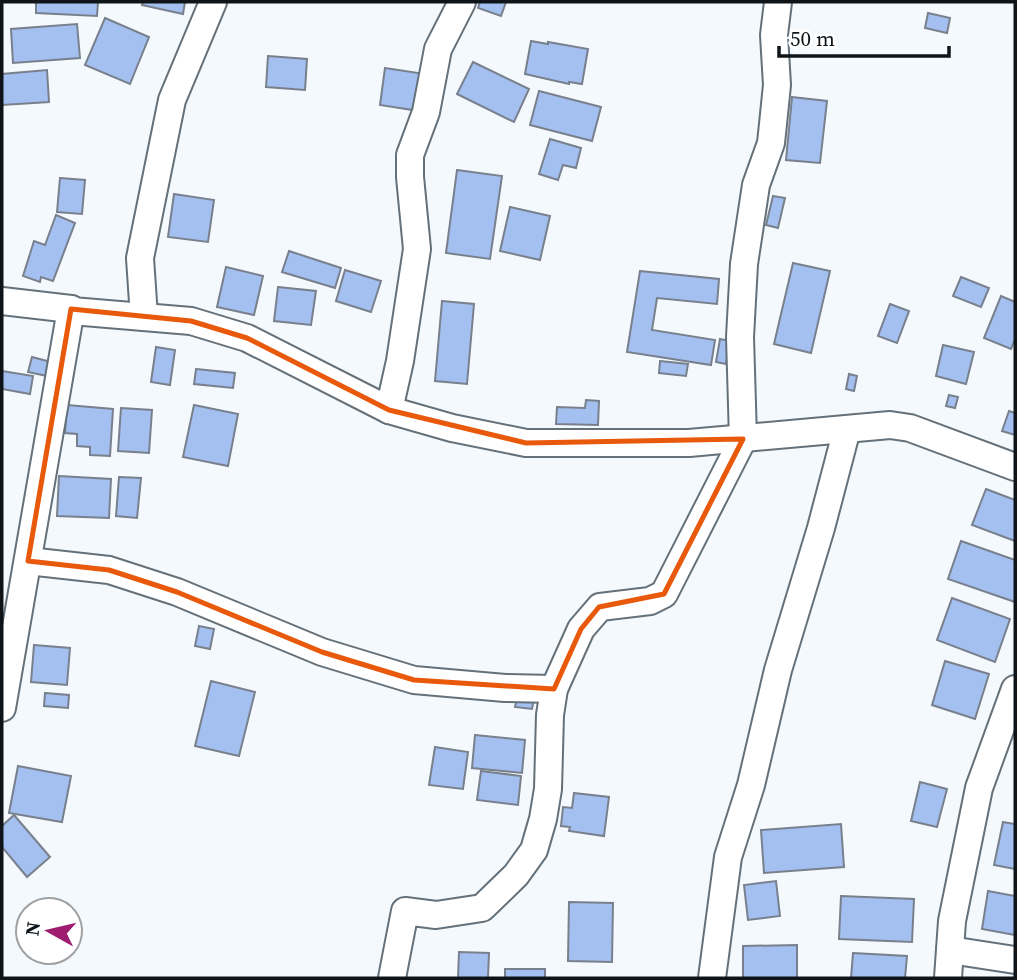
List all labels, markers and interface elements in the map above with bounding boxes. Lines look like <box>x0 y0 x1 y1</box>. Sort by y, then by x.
scale bar <box>779 14 949 58</box>
text: 50 m <box>790 24 835 53</box>
north arrow <box>14 896 84 966</box>
text: N <box>18 920 46 937</box>

